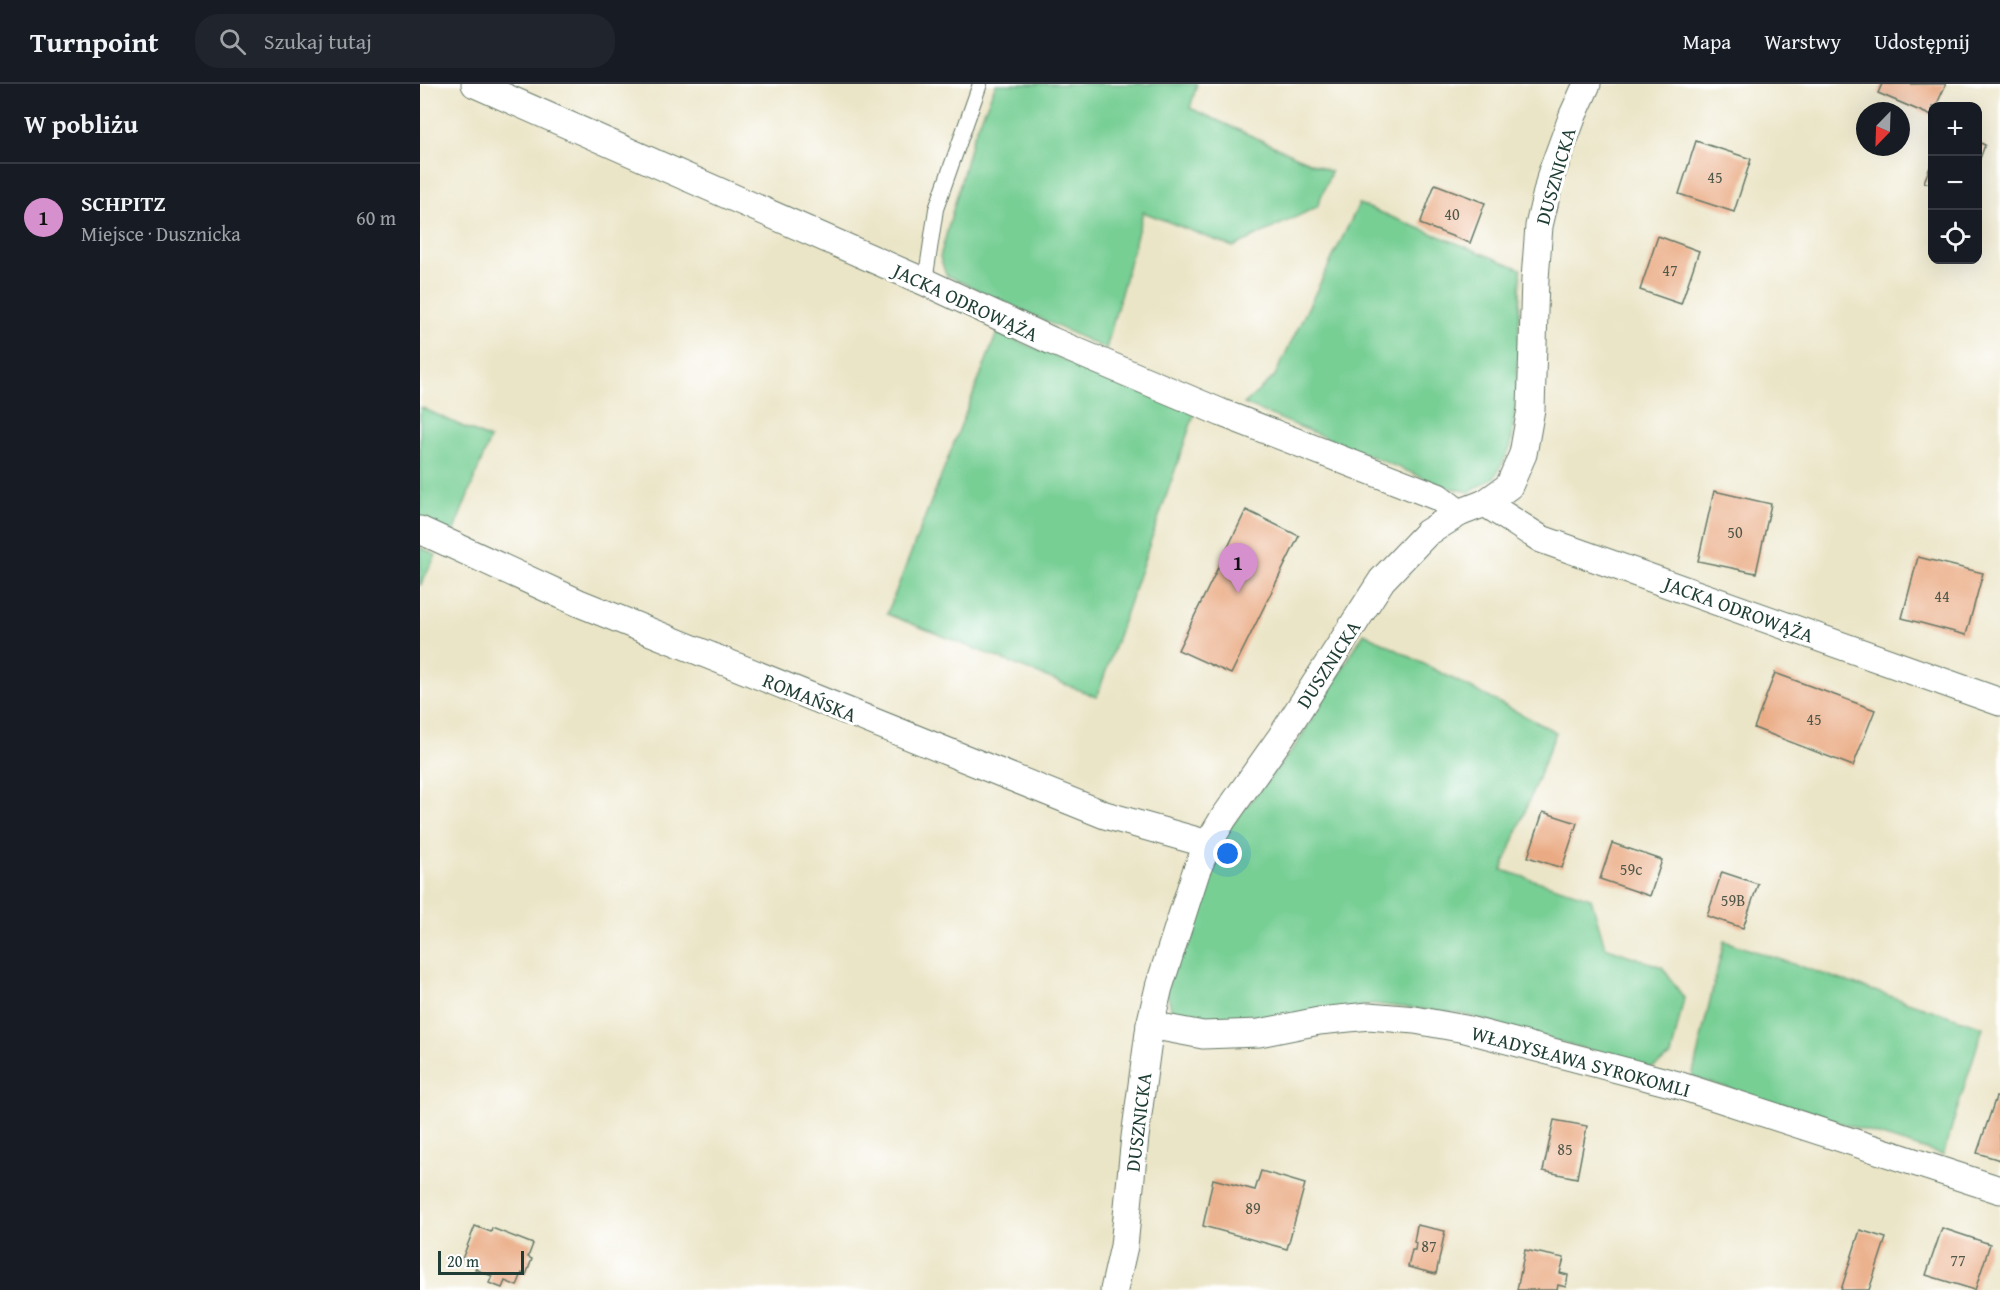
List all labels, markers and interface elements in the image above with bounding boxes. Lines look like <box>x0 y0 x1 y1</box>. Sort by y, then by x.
search box <box>195 14 615 68</box>
text: Turnpoint <box>30 21 159 62</box>
icon: search <box>216 25 249 58</box>
text: Szukaj tutaj <box>264 25 372 57</box>
text: Mapa <box>1683 26 1731 57</box>
text: Warstwy <box>1764 26 1841 57</box>
text: Udostępnij <box>1874 26 1970 57</box>
north arrow <box>1856 102 1910 156</box>
map controls <box>1928 102 1982 264</box>
button: + <box>1928 102 1982 156</box>
text: W pobliżu <box>24 104 138 143</box>
street label: DUSZNICKA <box>1527 124 1583 228</box>
button: − <box>1928 156 1982 210</box>
house number: 45 <box>1707 165 1723 189</box>
text: SCHPITZ <box>81 187 166 219</box>
house number: 40 <box>1444 202 1460 226</box>
text: 1 <box>38 203 49 232</box>
text: 60 m <box>356 203 396 232</box>
button: locate <box>1928 210 1982 264</box>
text: Miejsce · Dusznicka <box>81 219 241 248</box>
street label: JACKA ODROWĄŻA <box>886 254 1043 348</box>
house number: 47 <box>1662 258 1678 282</box>
house number: 50 <box>1727 520 1743 544</box>
pin: 1 <box>1218 544 1258 593</box>
street label: JACKA ODROWĄŻA <box>1657 567 1818 650</box>
house number: 44 <box>1934 584 1950 608</box>
street label: DUSZNICKA <box>1289 614 1367 714</box>
street label: ROMAŃSKA <box>759 665 861 729</box>
house number: 45 <box>1806 707 1822 731</box>
your location <box>1213 839 1242 868</box>
house number: 59c <box>1620 857 1642 881</box>
house number: 59B <box>1721 888 1745 912</box>
street label: WŁADYSŁAWA SYROKOMLI <box>1468 1018 1694 1104</box>
street label: DUSZNICKA <box>1118 1071 1158 1173</box>
house number: 85 <box>1557 1137 1573 1161</box>
house number: 89 <box>1245 1196 1261 1220</box>
house number: 87 <box>1421 1234 1437 1258</box>
scale bar <box>438 1248 524 1276</box>
house number: 77 <box>1950 1248 1966 1272</box>
text: 20 m <box>447 1249 479 1273</box>

